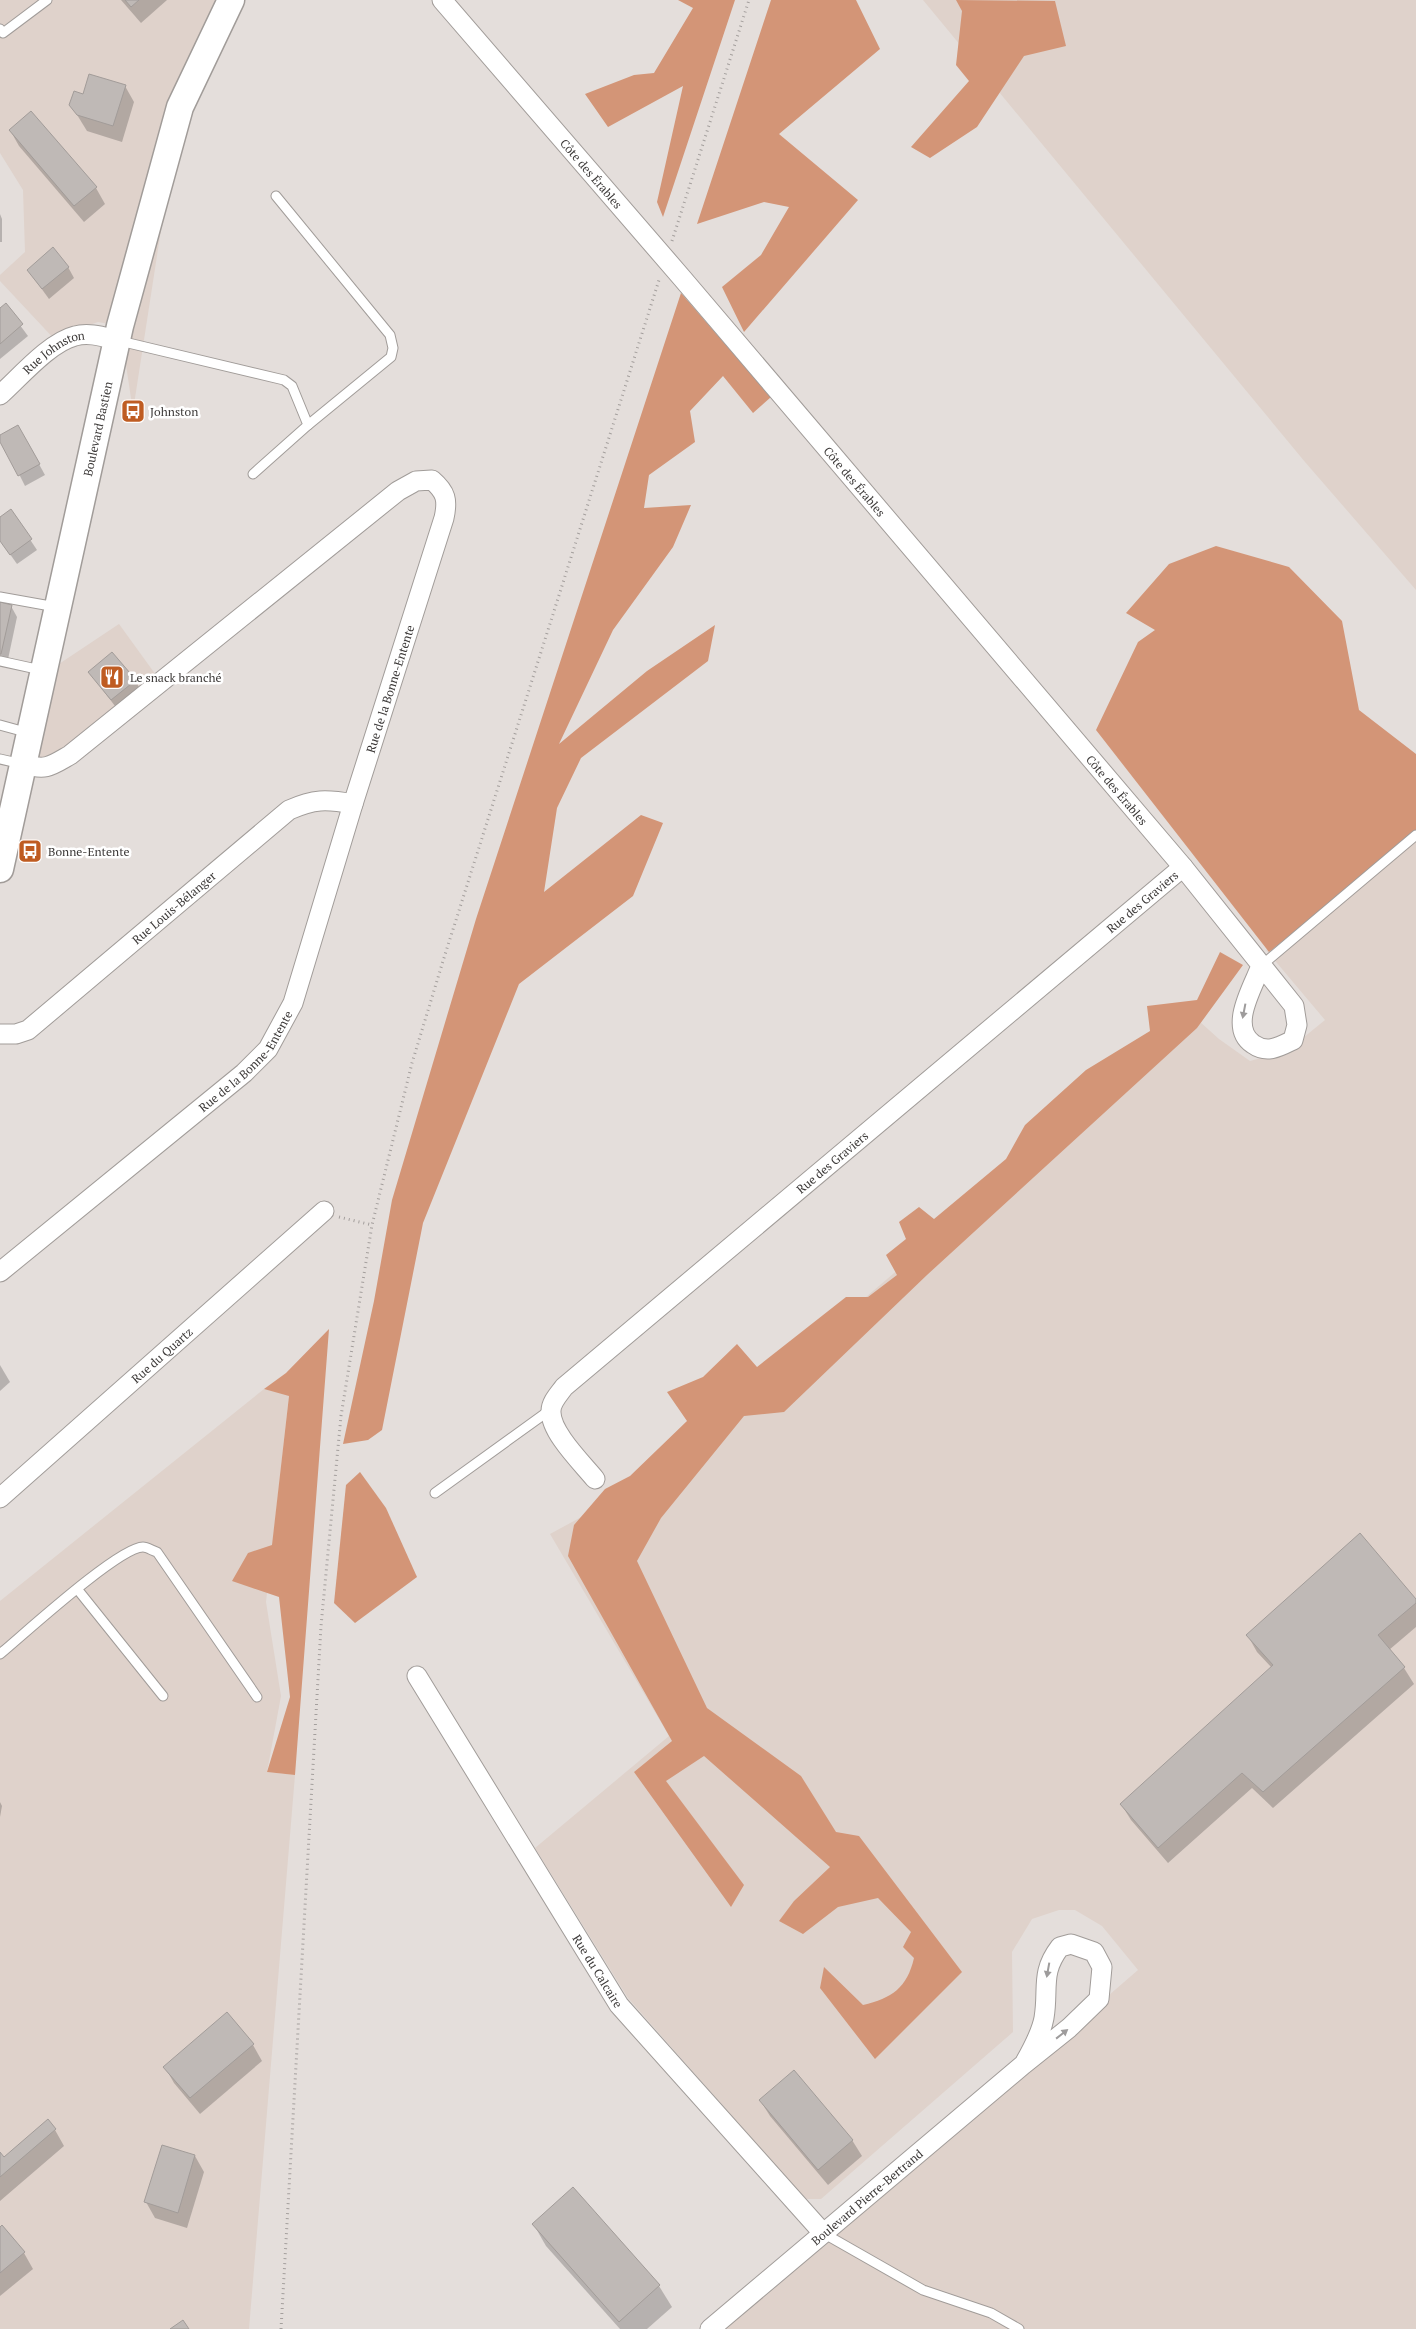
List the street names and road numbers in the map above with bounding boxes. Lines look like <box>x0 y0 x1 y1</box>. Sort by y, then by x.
street label: Côte des Érables <box>557 135 626 211</box>
street label: Rue Johnston <box>19 327 85 377</box>
street label: Boulevard Bastien <box>80 380 115 477</box>
street label: Côte des Érables <box>821 443 889 519</box>
street label: Rue de la Bonne-Entente <box>362 623 417 755</box>
street label: Côte des Érables <box>1083 752 1151 828</box>
street label: Rue des Graviers <box>1103 867 1181 936</box>
street label: Rue Louis-Bélanger <box>129 868 219 947</box>
street label: Rue de la Bonne-Entente <box>195 1008 295 1115</box>
street label: Rue des Graviers <box>793 1128 871 1196</box>
street label: Rue du Quartz <box>128 1324 195 1386</box>
street label: Rue du Calcaire <box>570 1931 626 2010</box>
street label: Boulevard Pierre-Bertrand <box>808 2145 926 2248</box>

